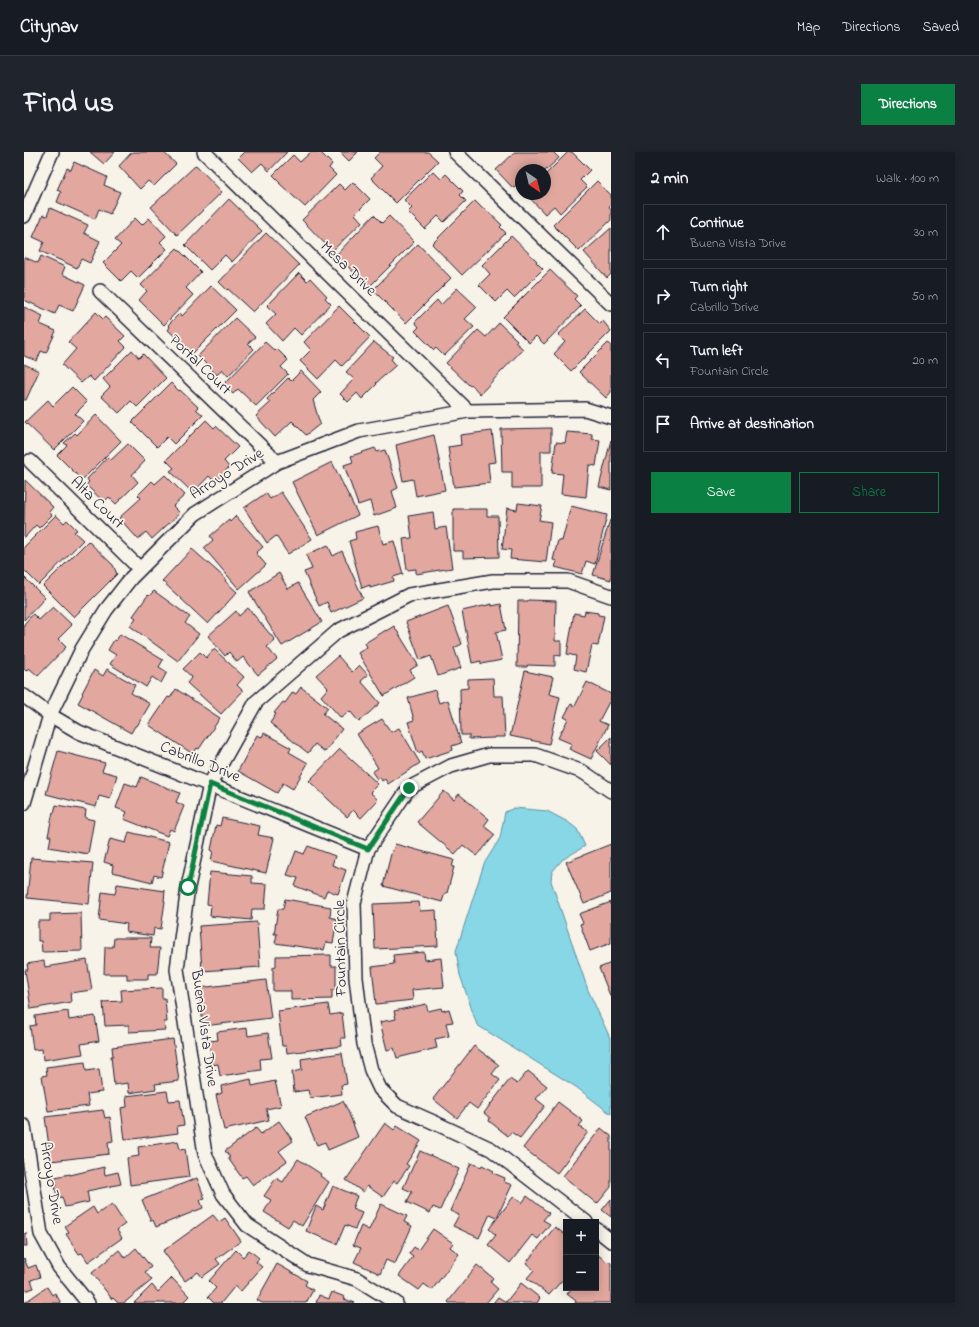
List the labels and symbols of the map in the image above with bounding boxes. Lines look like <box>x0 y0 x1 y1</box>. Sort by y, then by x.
north arrow <box>515 164 551 200</box>
street label: Mesa Drive <box>314 236 382 303</box>
street label: Portal Court <box>163 329 237 401</box>
street label: Arroyo Drive <box>185 441 269 506</box>
street label: Alta Court <box>65 471 130 535</box>
street label: Cabrillo Drive <box>156 735 245 789</box>
route end <box>400 779 418 797</box>
route start <box>179 878 197 896</box>
street label: Fountain Circle <box>328 899 354 998</box>
street label: Buena Vista Drive <box>184 967 224 1089</box>
street label: Arroyo Drive <box>33 1140 69 1227</box>

